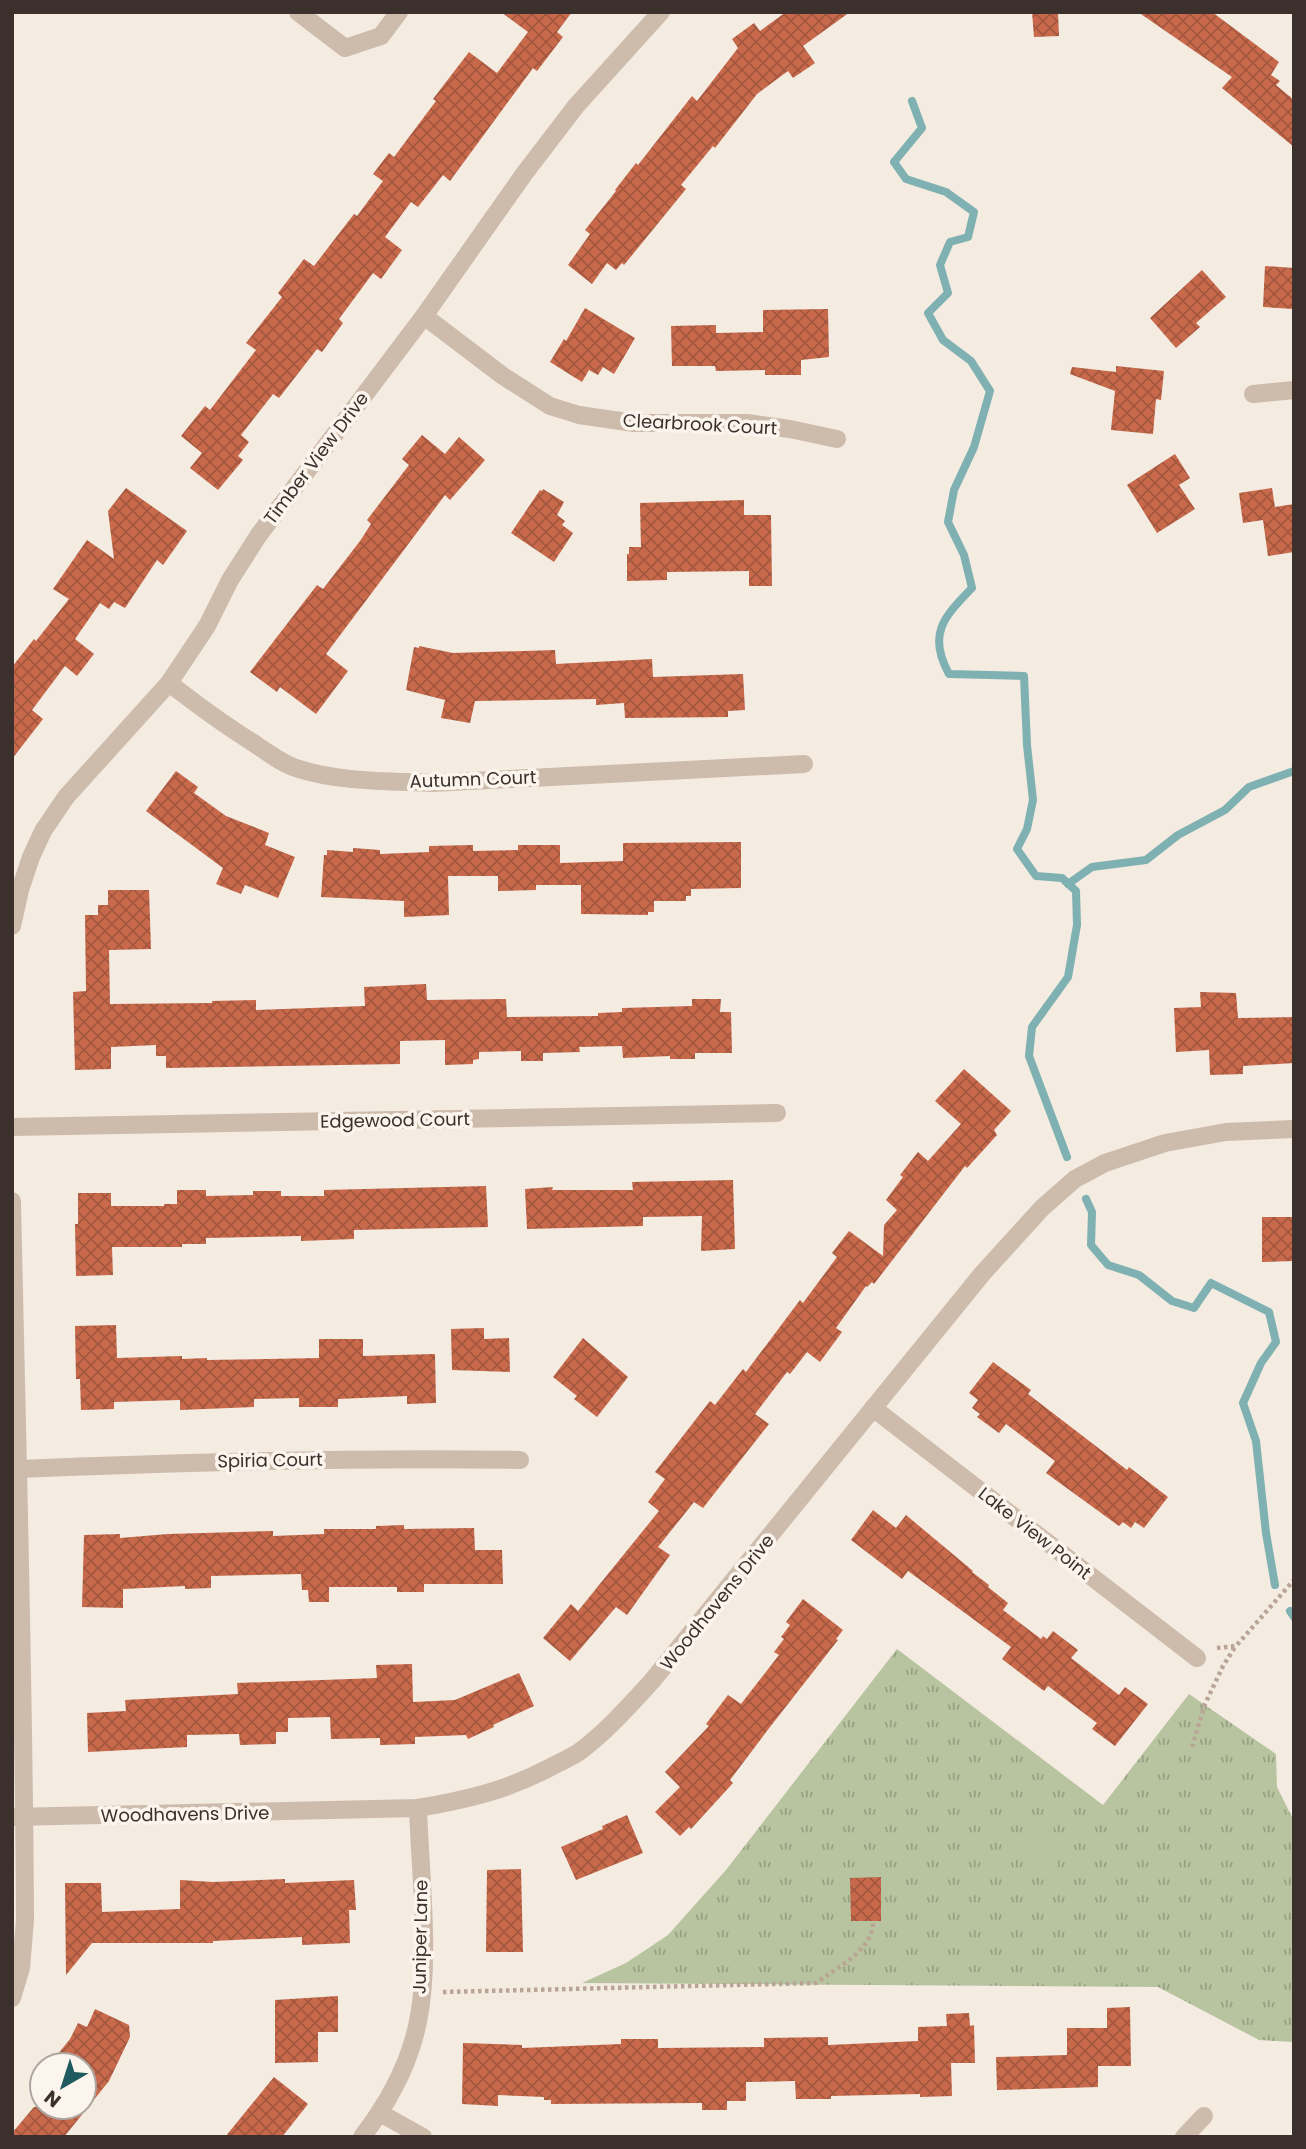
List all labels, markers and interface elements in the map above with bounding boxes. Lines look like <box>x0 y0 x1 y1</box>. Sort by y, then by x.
street label: Timber View Drive <box>258 387 374 529</box>
street label: Clearbrook Court <box>622 407 778 441</box>
street label: Autumn Court <box>409 764 537 794</box>
street label: Edgewood Court <box>320 1106 470 1134</box>
street label: Spiria Court <box>217 1447 323 1473</box>
street label: Lake View Point <box>973 1481 1097 1585</box>
street label: Woodhavens Drive <box>654 1529 780 1675</box>
street label: Woodhavens Drive <box>101 1800 269 1828</box>
street label: Juniper Lane <box>407 1880 433 1994</box>
north arrow <box>28 2051 98 2121</box>
text: N <box>39 2084 67 2114</box>

